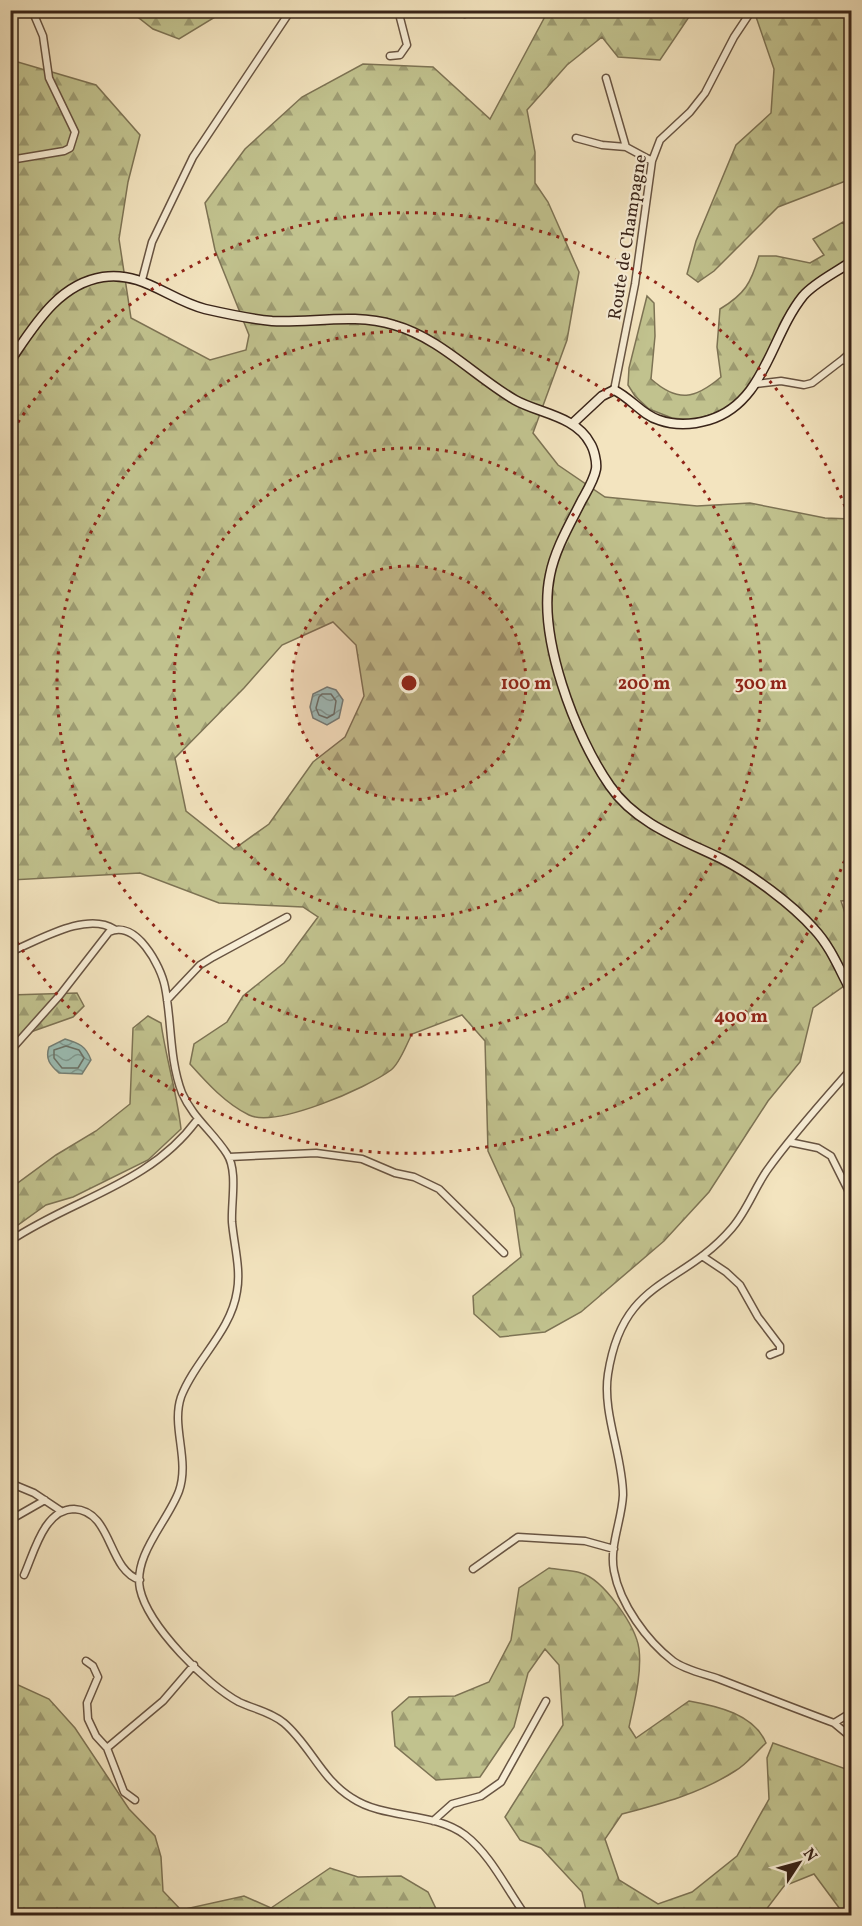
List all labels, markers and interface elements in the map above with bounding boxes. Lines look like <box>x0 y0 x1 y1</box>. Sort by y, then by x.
street label: Route de Champagne <box>603 153 654 322</box>
text: 100 m <box>501 672 551 697</box>
text: 200 m <box>618 672 670 697</box>
text: 300 m <box>735 672 787 697</box>
centre of rings <box>399 673 419 693</box>
text: 400 m <box>714 1005 768 1030</box>
north arrow <box>769 1833 829 1893</box>
text: N <box>797 1844 822 1867</box>

